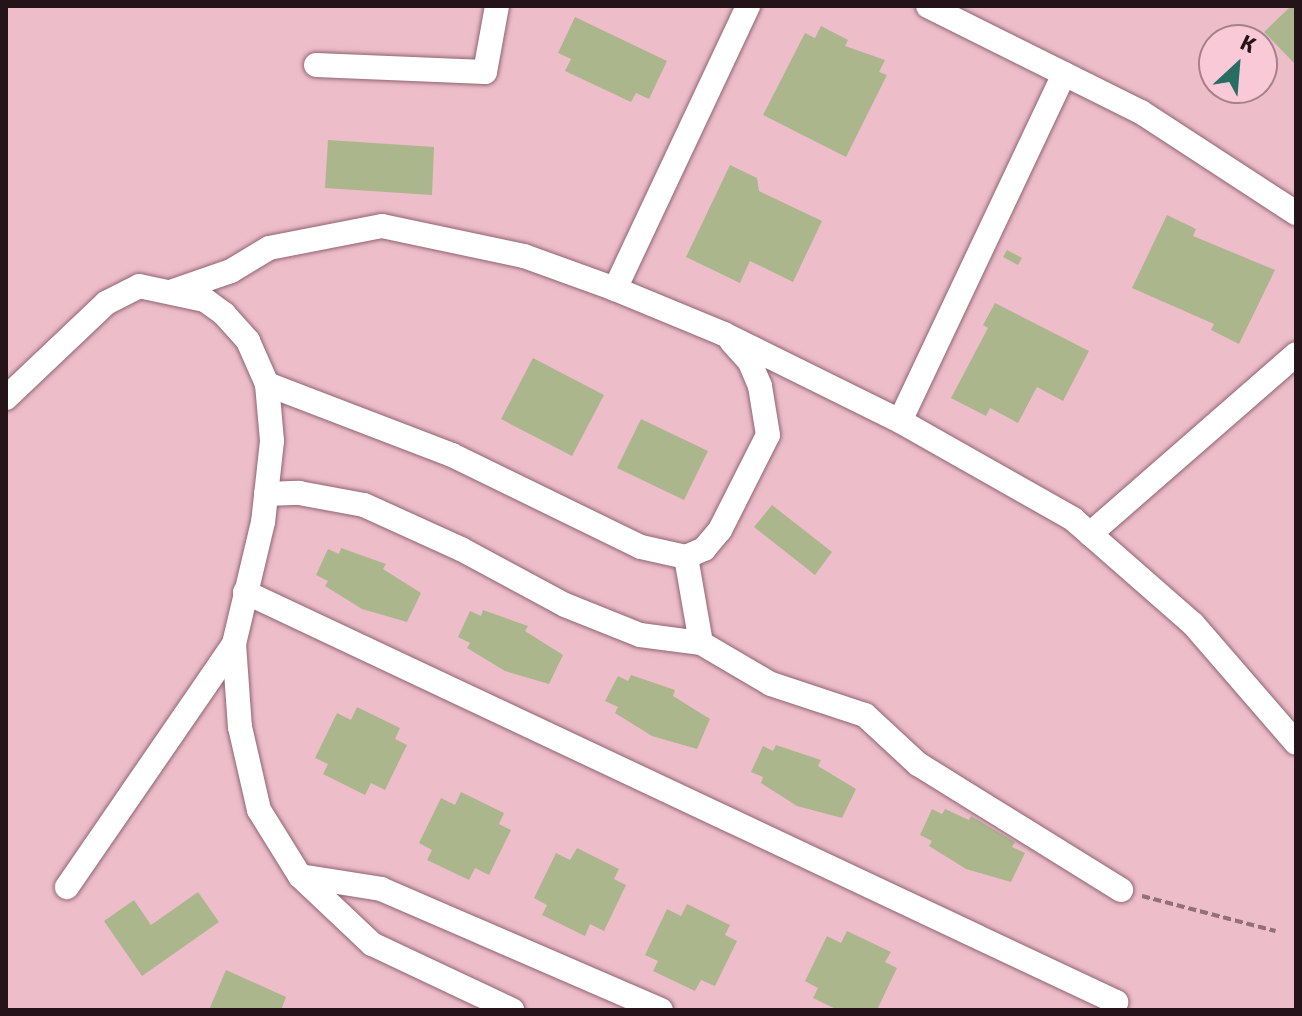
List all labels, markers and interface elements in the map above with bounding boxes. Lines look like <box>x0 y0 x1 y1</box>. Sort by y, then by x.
north arrow <box>1198 24 1278 104</box>
text: K <box>1236 29 1260 59</box>

